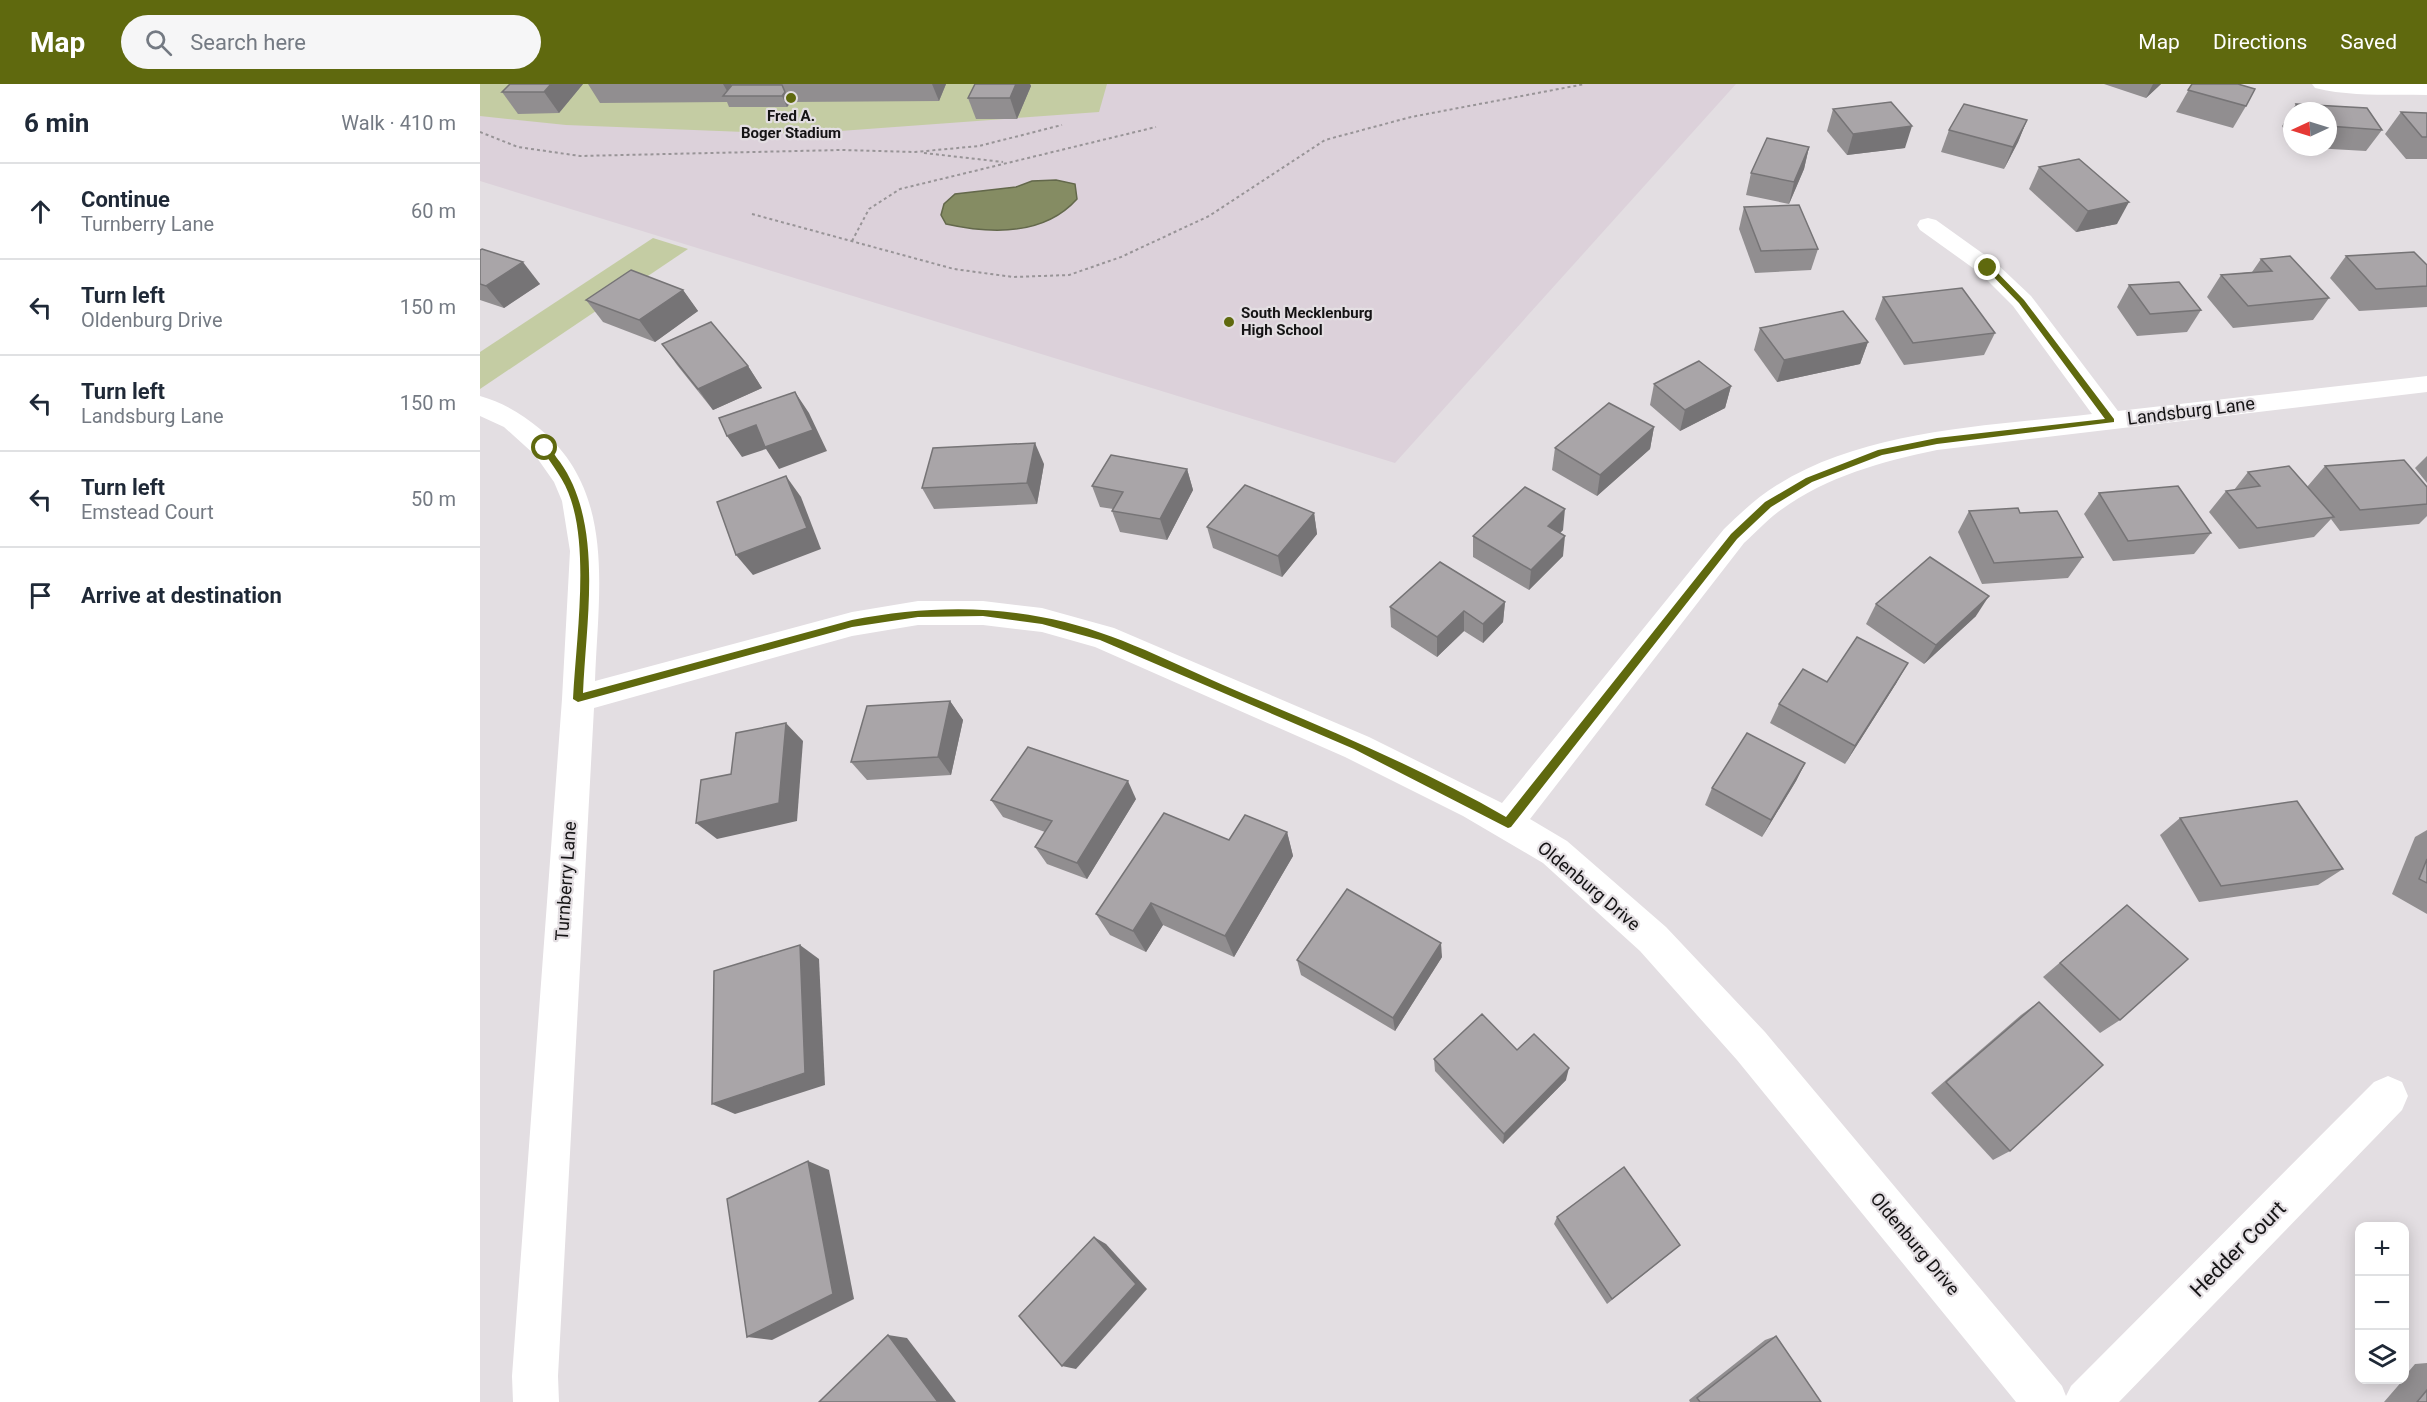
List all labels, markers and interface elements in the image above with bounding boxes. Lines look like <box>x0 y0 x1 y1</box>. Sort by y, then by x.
search box <box>121 15 541 69</box>
text: Map <box>30 26 85 59</box>
icon: search <box>142 26 175 59</box>
text: Search here <box>190 30 306 55</box>
text: Map <box>2138 30 2180 54</box>
text: Directions <box>2213 30 2307 54</box>
text: Saved <box>2340 30 2397 54</box>
marker: Fred A. Boger Stadium <box>784 91 798 105</box>
north arrow <box>2283 102 2337 156</box>
place label: Fred A. Boger Stadium <box>741 107 841 142</box>
text: 6 min <box>24 108 89 138</box>
text: Walk · 410 m <box>341 111 456 135</box>
text: Continue <box>81 187 170 212</box>
icon: ahead <box>24 195 57 228</box>
text: 60 m <box>411 199 456 223</box>
text: Turnberry Lane <box>81 212 214 236</box>
route end <box>1974 254 2000 280</box>
text: Turn left <box>81 283 165 308</box>
icon: left <box>24 291 57 324</box>
text: 150 m <box>400 295 456 319</box>
place label: South Mecklenburg High School <box>1241 304 1373 339</box>
text: Oldenburg Drive <box>81 308 223 332</box>
marker: South Mecklenburg High School <box>1222 315 1236 329</box>
text: Turn left <box>81 379 165 404</box>
icon: left <box>24 387 57 420</box>
text: 150 m <box>400 391 456 415</box>
street label: Landsburg Lane <box>2126 392 2256 429</box>
text: Landsburg Lane <box>81 404 224 428</box>
route start <box>531 434 557 460</box>
text: Turn left <box>81 475 165 500</box>
icon: left <box>24 483 57 516</box>
text: 50 m <box>411 487 456 511</box>
text: Emstead Court <box>81 500 214 524</box>
icon: arrive <box>24 579 57 612</box>
text: Arrive at destination <box>81 583 282 608</box>
street label: Turnberry Lane <box>551 820 580 941</box>
street label: Oldenburg Drive <box>1534 837 1645 935</box>
street label: Oldenburg Drive <box>1866 1188 1964 1299</box>
street label: Hedder Court <box>2185 1196 2291 1302</box>
map controls <box>2355 1222 2409 1384</box>
button: + <box>2355 1222 2409 1276</box>
button: − <box>2355 1276 2409 1330</box>
button: layers <box>2355 1330 2409 1384</box>

